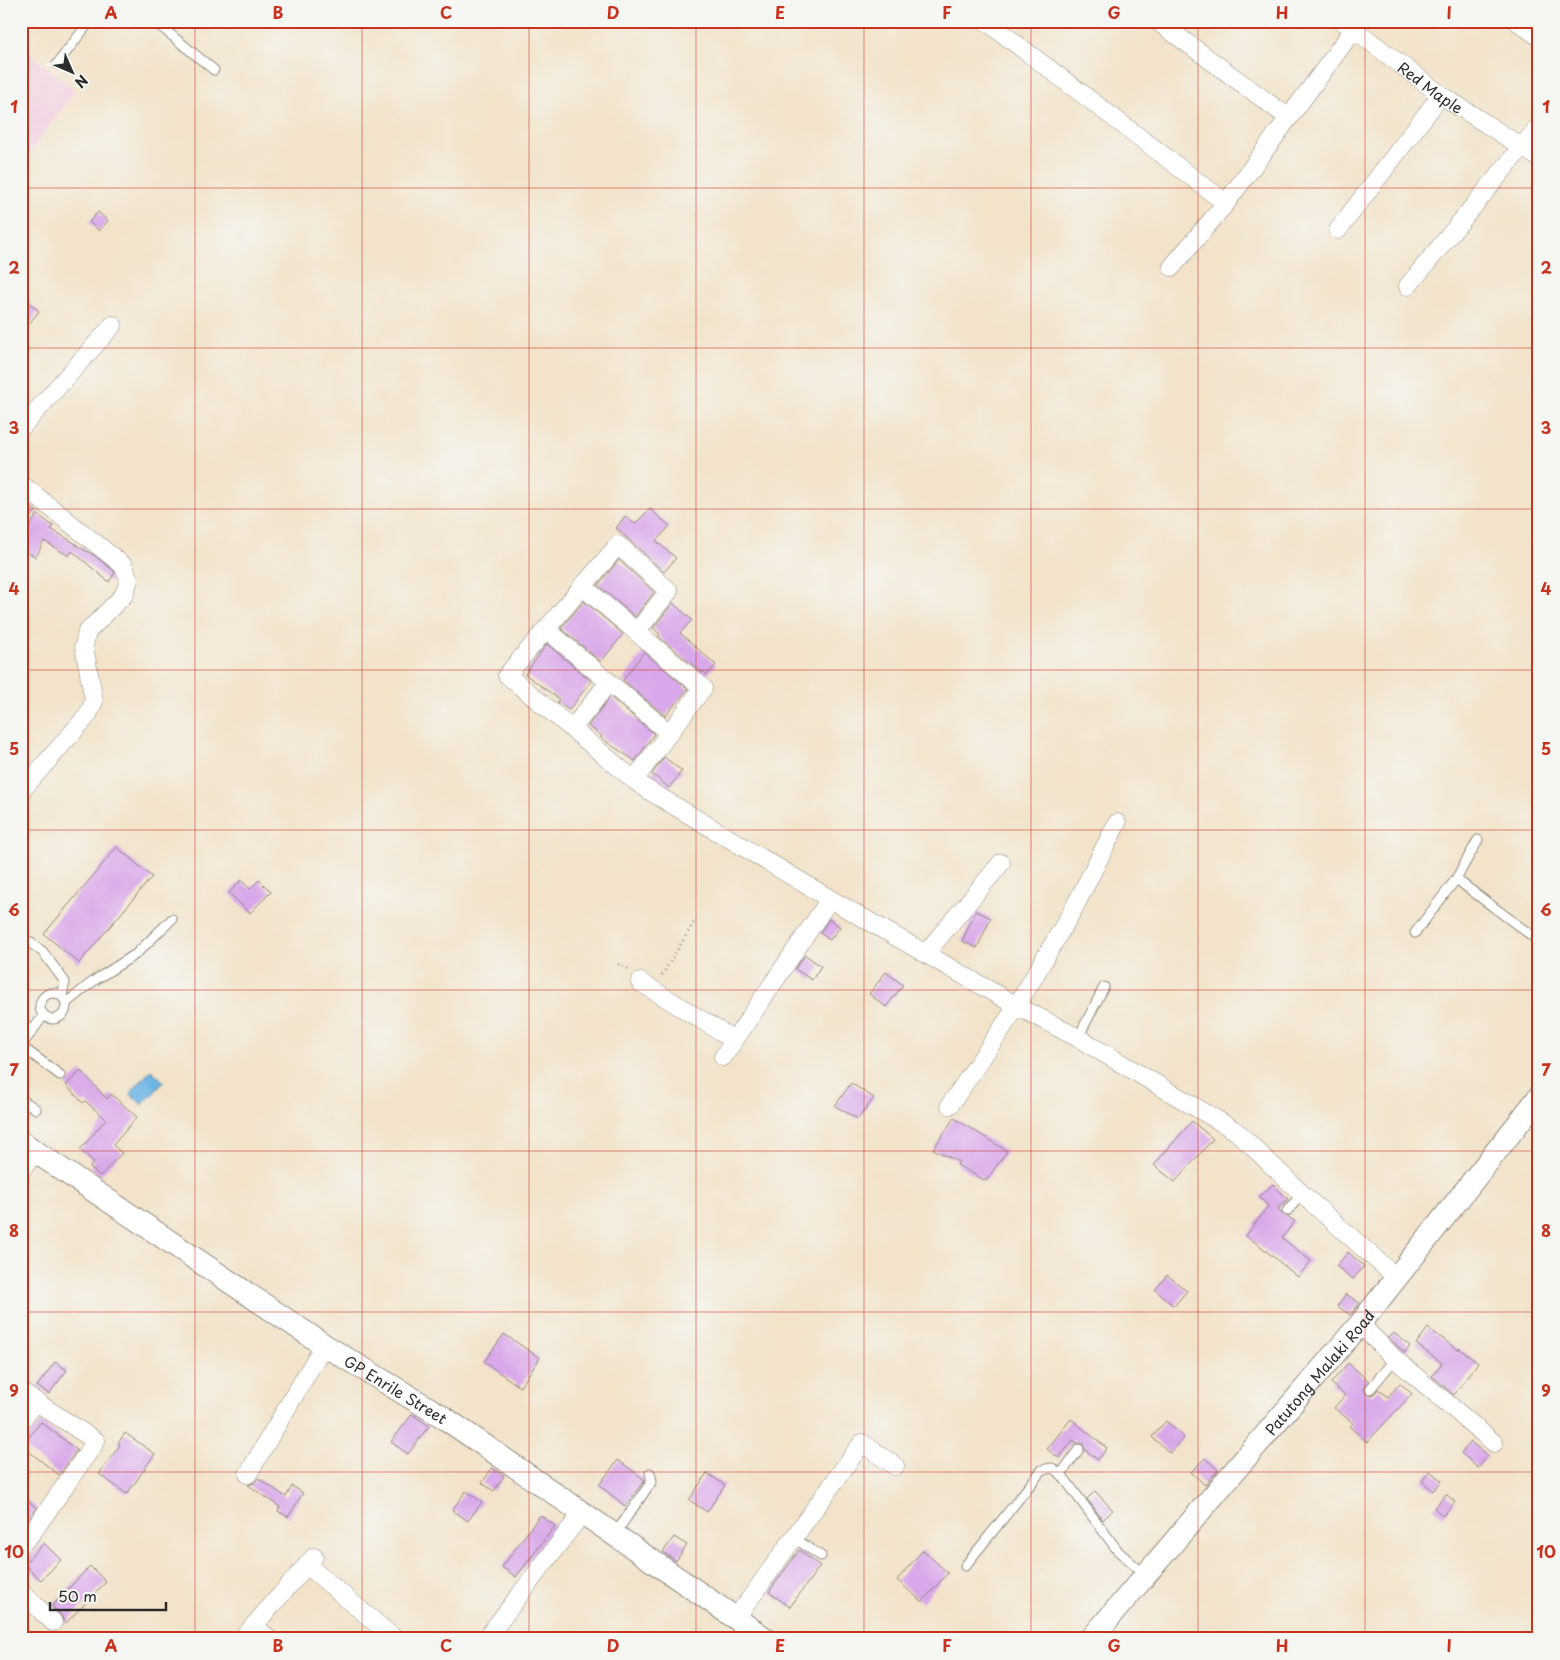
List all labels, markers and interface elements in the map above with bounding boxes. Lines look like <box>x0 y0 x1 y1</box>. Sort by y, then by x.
text: A <box>105 0 118 24</box>
text: B <box>273 0 284 24</box>
text: C <box>440 0 452 24</box>
text: D <box>607 0 619 24</box>
text: E <box>775 0 785 24</box>
text: F <box>942 0 952 24</box>
text: G <box>1107 0 1121 24</box>
text: H <box>1276 0 1288 24</box>
text: I <box>1446 0 1452 24</box>
north arrow <box>48 48 98 98</box>
street label: Red Maple <box>1394 55 1468 118</box>
text: N <box>70 70 93 93</box>
text: 1 <box>10 94 18 118</box>
text: 1 <box>1542 94 1550 118</box>
text: 2 <box>8 255 20 279</box>
text: 2 <box>1540 255 1552 279</box>
text: 3 <box>9 415 19 439</box>
text: 3 <box>1541 415 1551 439</box>
text: 4 <box>9 576 20 600</box>
text: 4 <box>1541 576 1552 600</box>
text: 5 <box>9 736 19 760</box>
text: 5 <box>1541 736 1551 760</box>
text: 6 <box>8 897 20 921</box>
text: 6 <box>1540 897 1552 921</box>
text: 7 <box>9 1057 19 1081</box>
text: 7 <box>1541 1057 1551 1081</box>
text: 8 <box>9 1218 19 1242</box>
text: 8 <box>1541 1218 1551 1242</box>
street label: Patutong Malaki Road <box>1259 1304 1379 1440</box>
street label: GP Enrile Street <box>340 1349 453 1429</box>
text: 9 <box>9 1378 19 1402</box>
text: 9 <box>1541 1378 1551 1402</box>
text: 10 <box>4 1539 24 1563</box>
text: 10 <box>1536 1539 1556 1563</box>
scale bar <box>50 1580 166 1612</box>
text: 50 m <box>58 1584 97 1607</box>
text: A <box>105 1633 118 1657</box>
text: B <box>273 1633 284 1657</box>
text: C <box>440 1633 452 1657</box>
text: D <box>607 1633 619 1657</box>
text: E <box>775 1633 785 1657</box>
text: F <box>942 1633 952 1657</box>
text: G <box>1107 1633 1121 1657</box>
text: H <box>1276 1633 1288 1657</box>
text: I <box>1446 1633 1452 1657</box>

